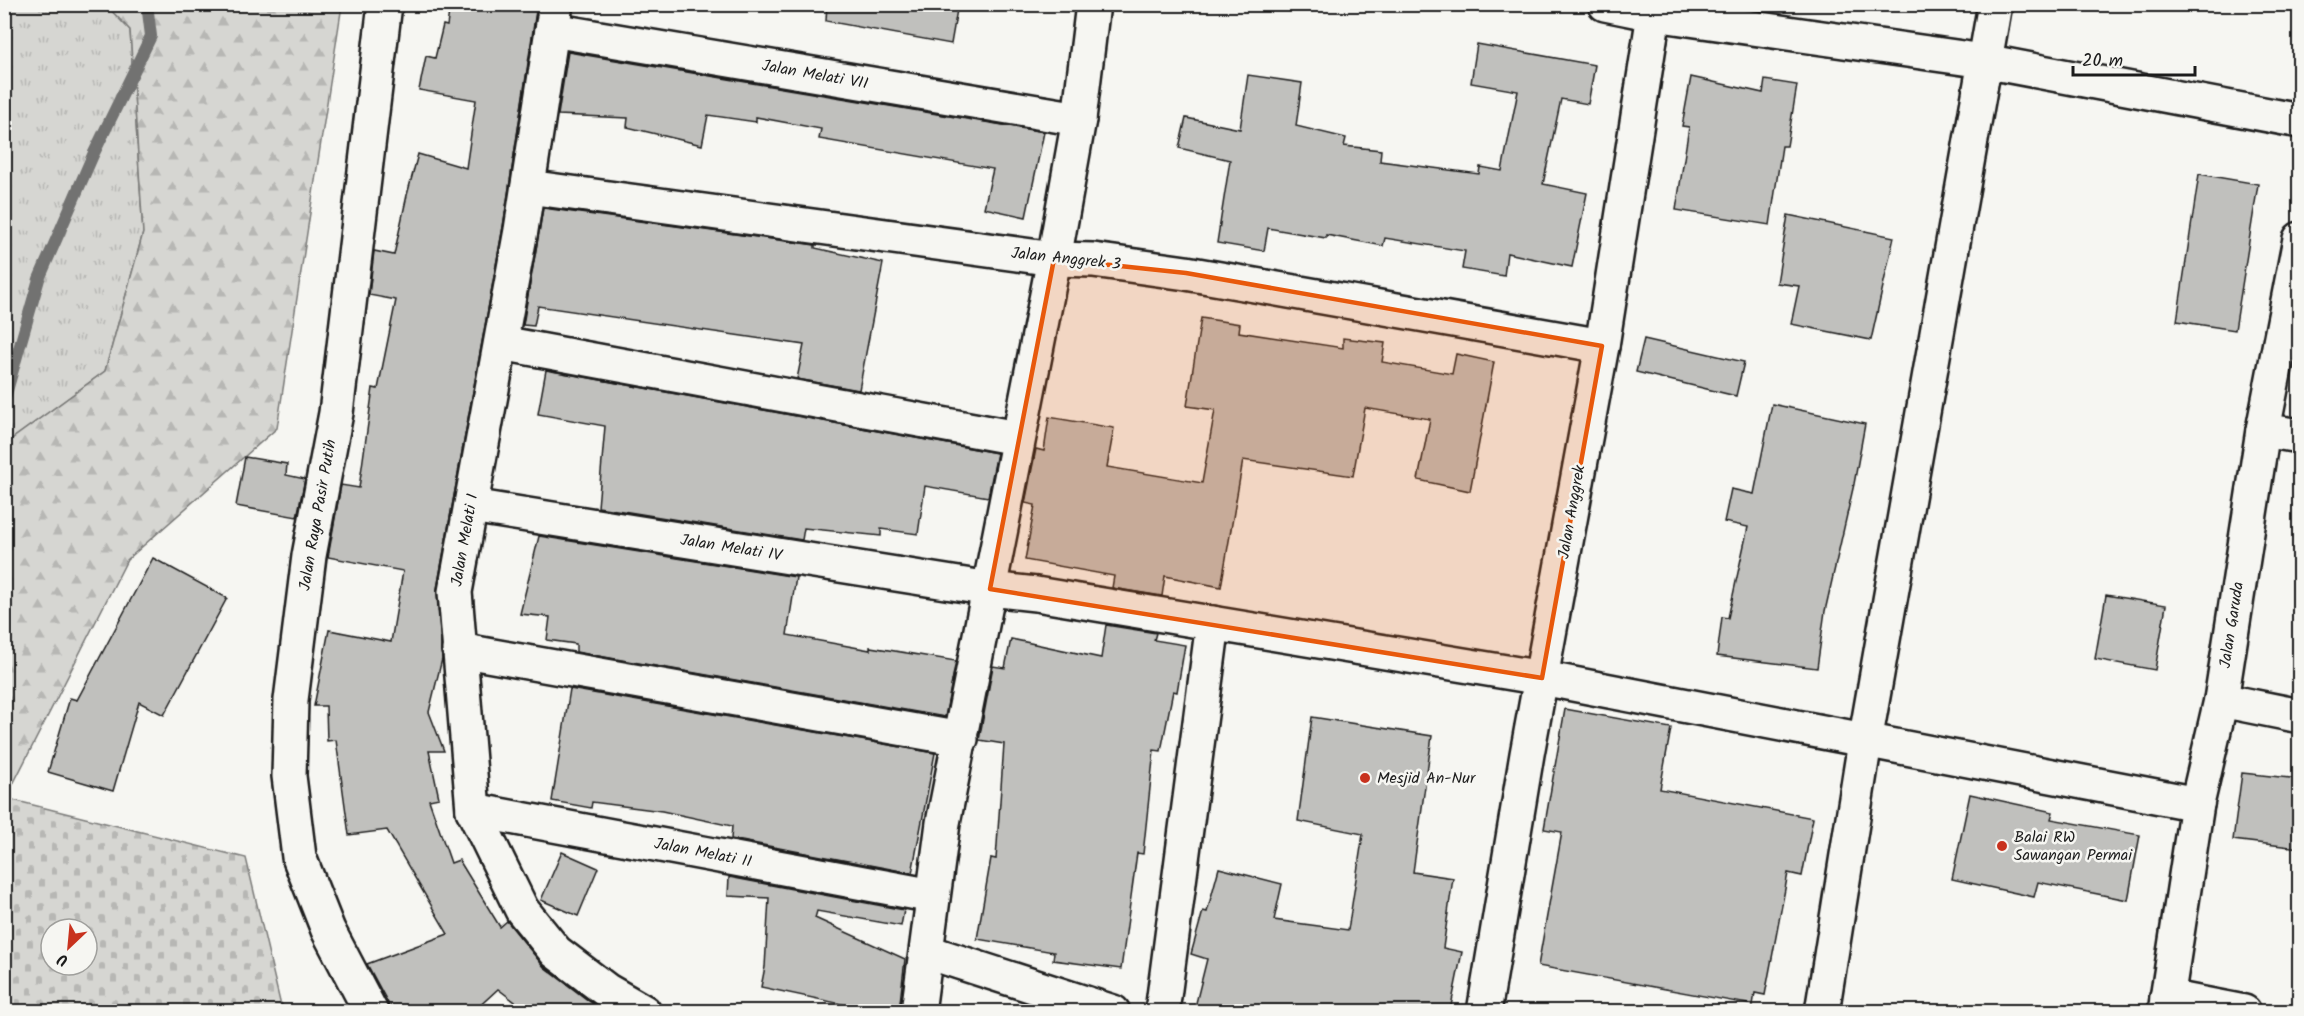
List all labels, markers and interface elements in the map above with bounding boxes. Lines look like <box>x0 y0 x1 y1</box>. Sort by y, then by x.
scale bar <box>2073 39 2194 77</box>
text: 20 m <box>2082 47 2123 76</box>
street label: Jalan Melati VII <box>760 53 870 97</box>
street label: Jalan Anggrek 3 <box>1010 241 1122 277</box>
street label: Jalan Raya Pasir Putih <box>292 437 344 593</box>
street label: Jalan Anggrek <box>1551 463 1593 561</box>
street label: Jalan Melati I <box>445 492 485 588</box>
street label: Jalan Melati IV <box>678 528 785 569</box>
street label: Jalan Garuda <box>2213 580 2251 670</box>
place label: Mesjid An-Nur <box>1377 766 1477 791</box>
marker: Mesjid An-Nur <box>1358 771 1372 785</box>
place label: Balai RW Sawangan Permai <box>2014 825 2133 868</box>
street label: Jalan Melati II <box>652 831 754 875</box>
marker: Balai RW Sawangan Permai <box>1995 839 2009 853</box>
north arrow <box>39 917 99 977</box>
text: U <box>53 946 73 972</box>

